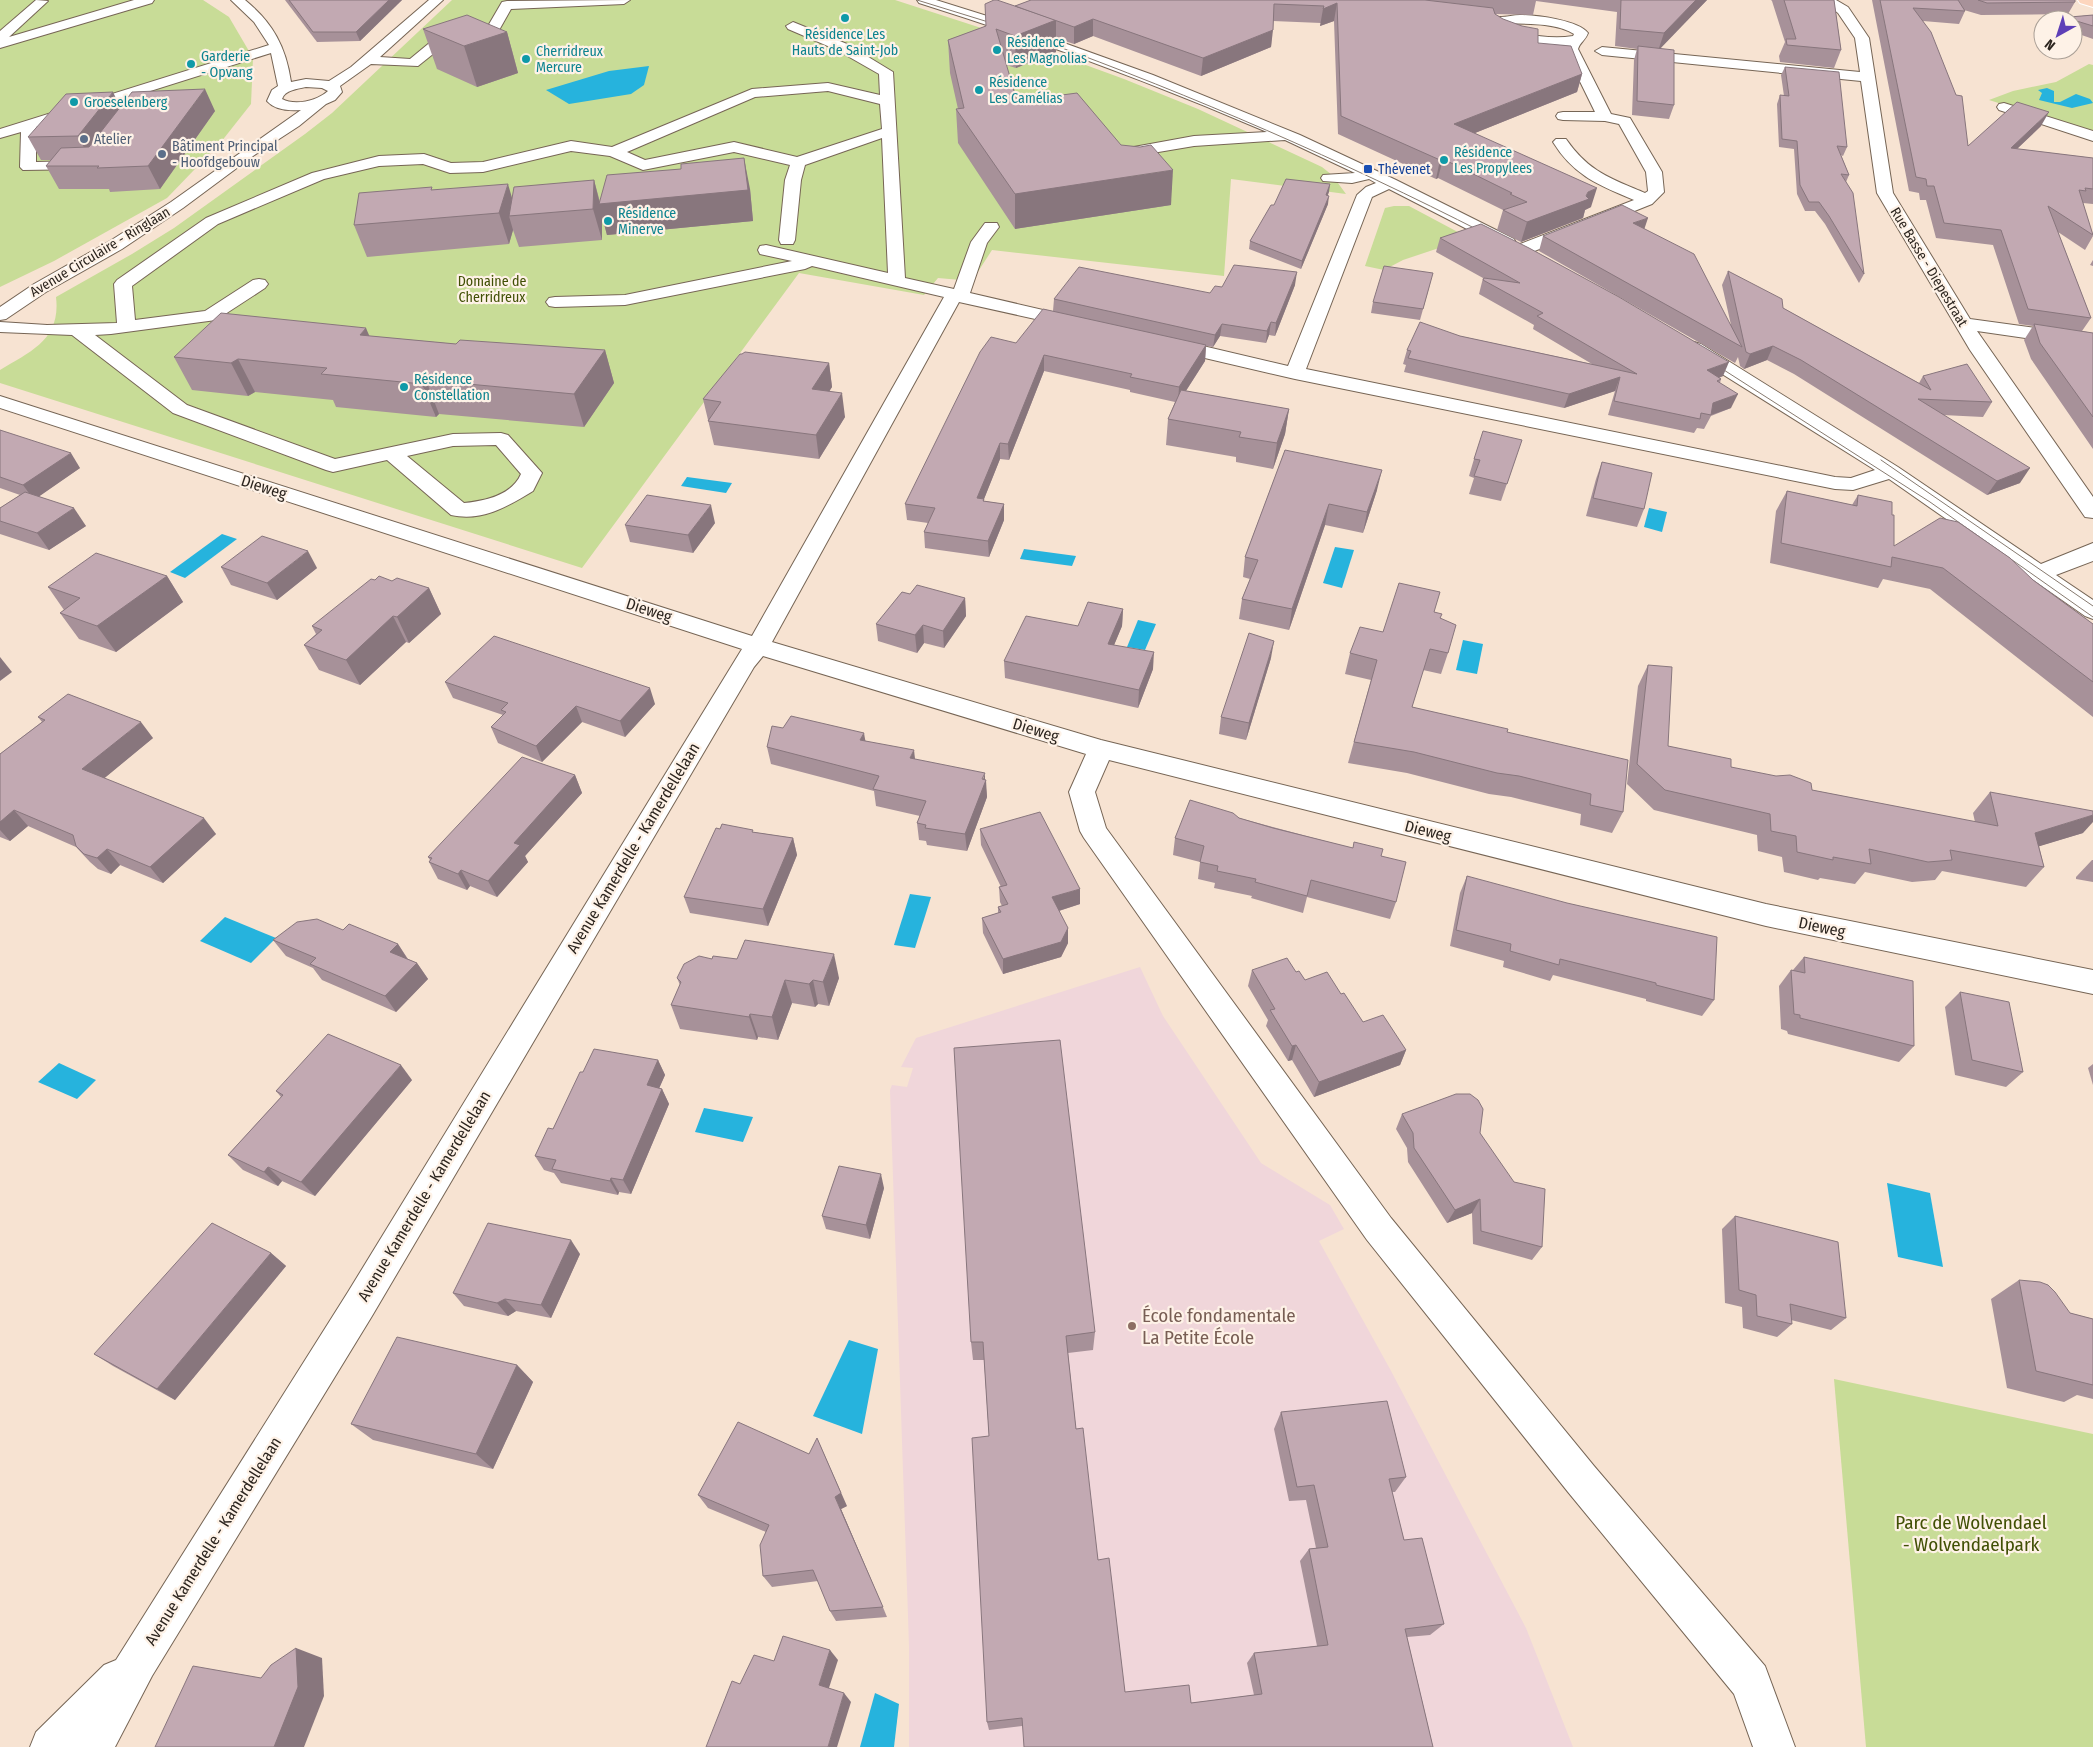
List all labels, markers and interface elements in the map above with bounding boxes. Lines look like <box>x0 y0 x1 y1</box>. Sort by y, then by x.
north arrow <box>2033 10 2083 60</box>
marker: Résidence Les Hauts de Saint-Job <box>839 12 851 24</box>
place label: Résidence Les Hauts de Saint-Job <box>792 26 898 59</box>
place label: Résidence Les Magnolias <box>1007 34 1087 67</box>
text: N <box>2042 35 2059 54</box>
place label: Cherridreux Mercure <box>536 43 604 76</box>
marker: Résidence Les Magnolias <box>991 44 1003 56</box>
place label: Garderie - Opvang <box>201 48 253 81</box>
marker: Cherridreux Mercure <box>520 53 532 65</box>
marker: Garderie - Opvang <box>185 58 197 70</box>
place label: Résidence Les Camélias <box>989 74 1063 107</box>
marker: Résidence Les Camélias <box>973 84 985 96</box>
place label: Groeselenberg <box>84 94 168 111</box>
marker: Groeselenberg <box>68 96 80 108</box>
place label: Atelier <box>94 131 132 148</box>
marker: Atelier <box>78 133 90 145</box>
place label: Bâtiment Principal - Hoofdgebouw <box>172 138 278 171</box>
place label: Résidence Les Propylees <box>1454 144 1532 177</box>
marker: Bâtiment Principal - Hoofdgebouw <box>156 148 168 160</box>
marker: Résidence Les Propylees <box>1438 154 1450 166</box>
place label: Thévenet <box>1378 161 1431 178</box>
marker: Thévenet <box>1362 163 1374 175</box>
street label: Avenue Circulaire - Ringlaan <box>27 203 173 301</box>
street label: Rue Basse - Diepestraat <box>1887 204 1972 330</box>
place label: Résidence Minerve <box>618 205 676 238</box>
marker: Résidence Minerve <box>602 215 614 227</box>
park label: Domaine de Cherridreux <box>458 273 526 306</box>
place label: Résidence Constellation <box>414 371 490 404</box>
marker: Résidence Constellation <box>398 381 410 393</box>
street label: Dieweg <box>239 471 290 503</box>
street label: Dieweg <box>624 594 675 626</box>
street label: Dieweg <box>1011 714 1062 746</box>
street label: Avenue Kamerdelle - Kamerdellelaan <box>563 739 703 957</box>
street label: Dieweg <box>1403 816 1454 846</box>
street label: Dieweg <box>1797 913 1847 941</box>
street label: Avenue Kamerdelle - Kamerdellelaan <box>354 1087 494 1305</box>
place label: École fondamentale La Petite École <box>1142 1304 1296 1349</box>
marker: École fondamentale La Petite École <box>1126 1320 1138 1332</box>
street label: Avenue Kamerdelle - Kamerdellelaan <box>141 1433 285 1649</box>
park label: Parc de Wolvendael - Wolvendaelpark <box>1895 1511 2047 1556</box>

